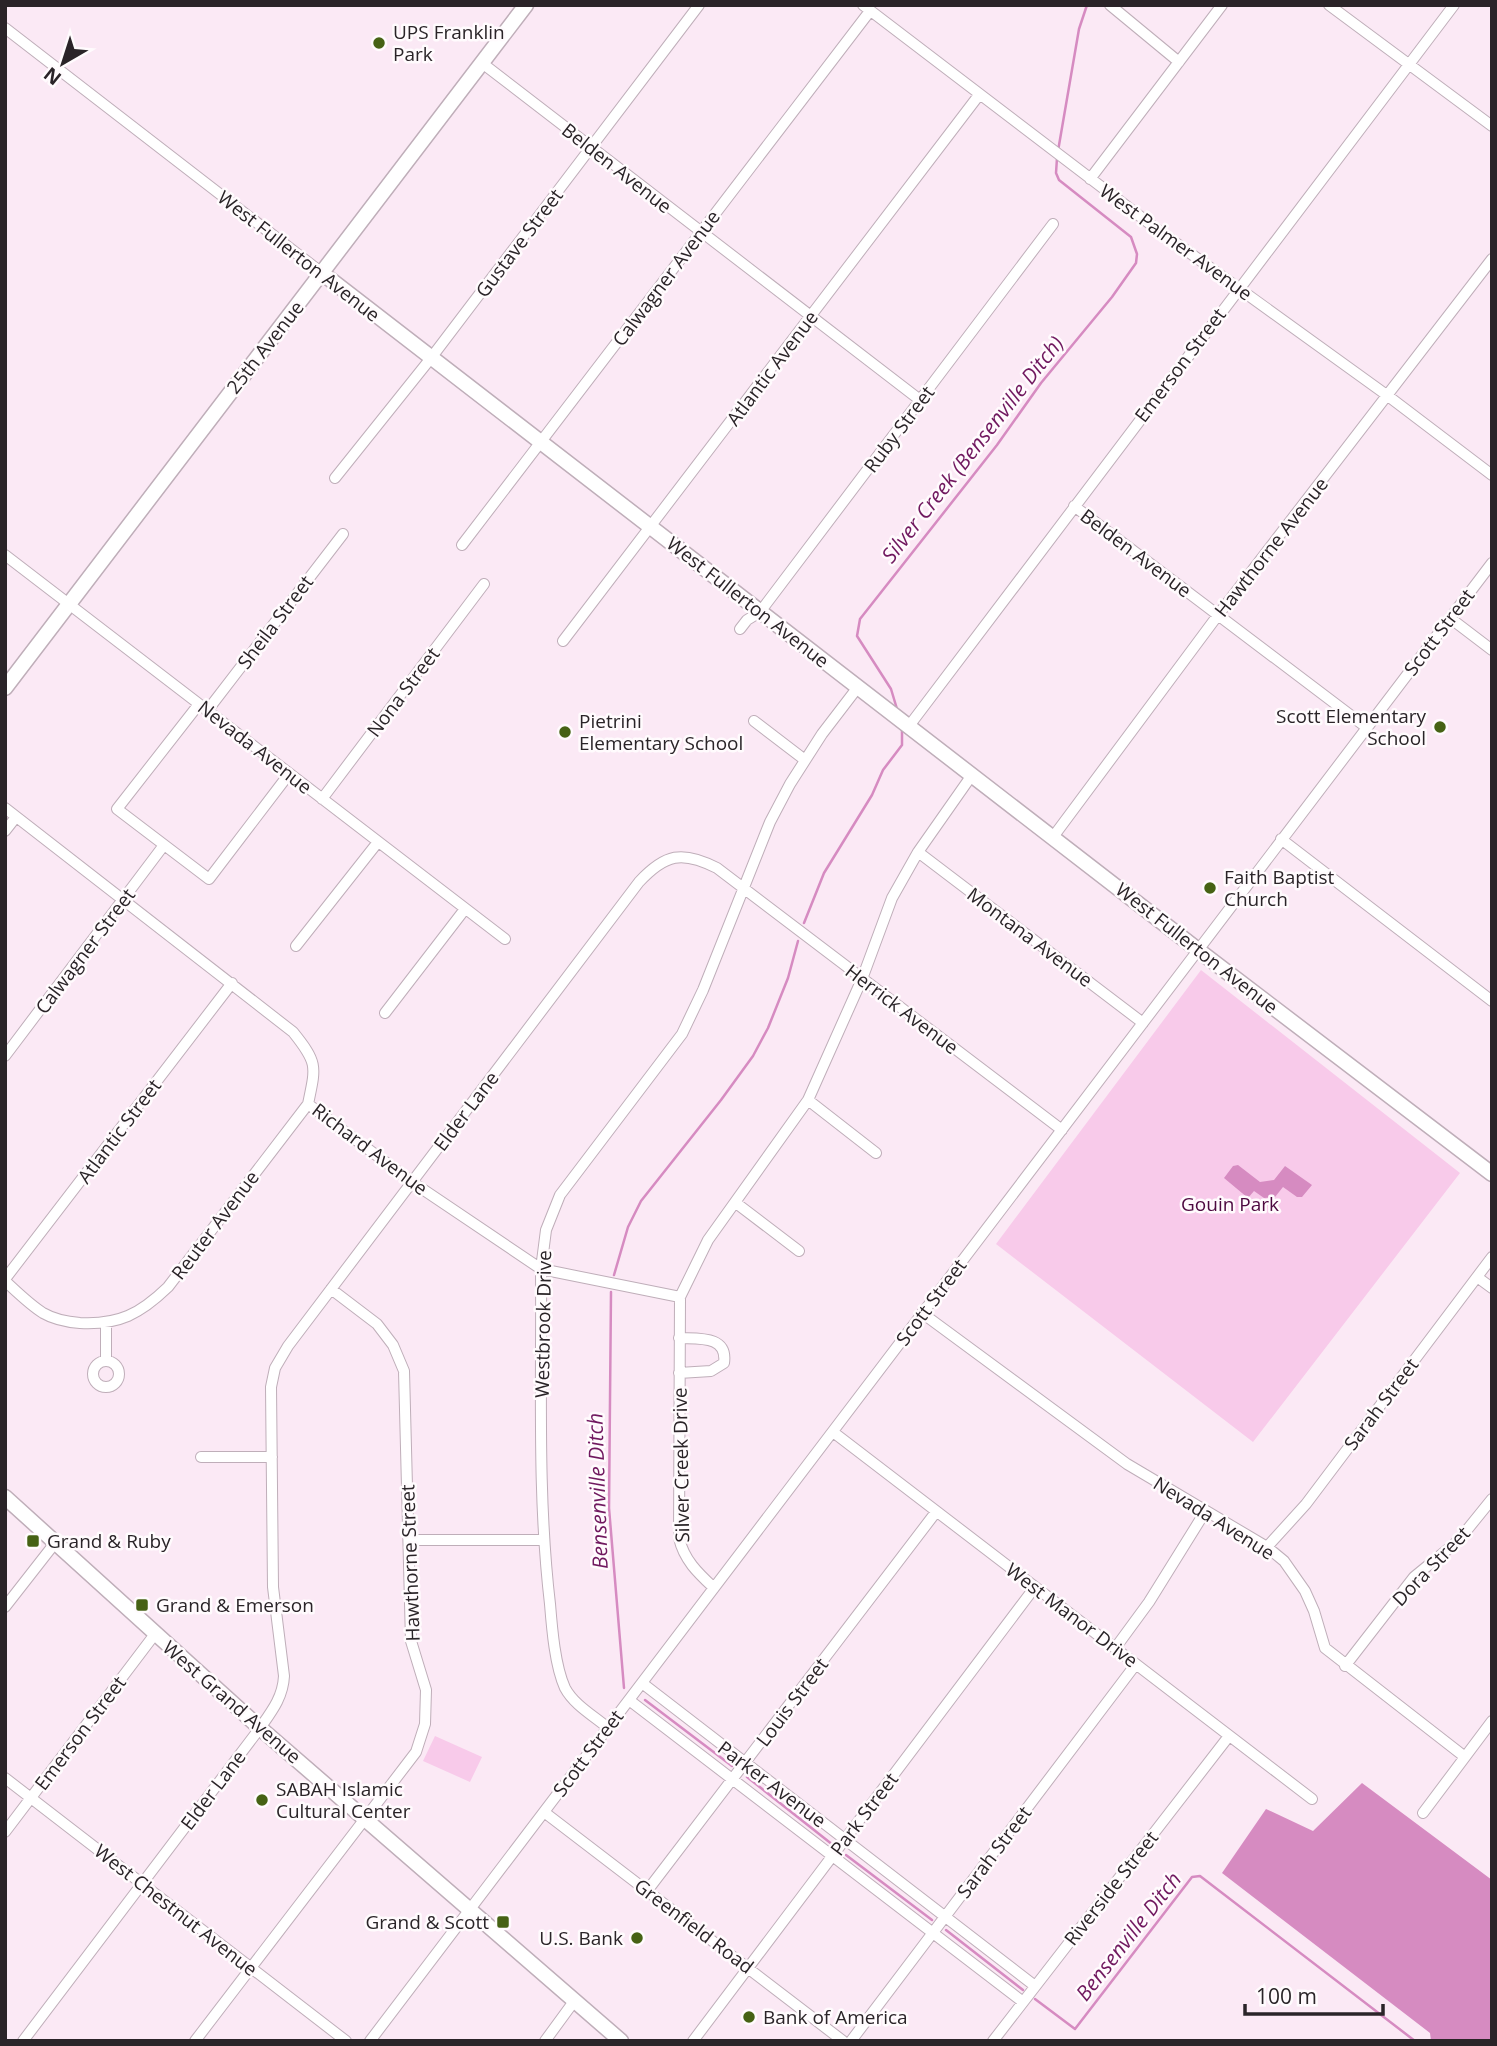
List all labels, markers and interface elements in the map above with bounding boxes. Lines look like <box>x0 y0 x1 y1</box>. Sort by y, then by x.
place label: UPS Franklin Park <box>393 19 505 67</box>
north arrow <box>28 28 98 98</box>
marker: UPS Franklin Park <box>371 35 387 51</box>
text: N <box>38 61 66 91</box>
street label: Belden Avenue <box>557 117 677 219</box>
street label: West Palmer Avenue <box>1094 178 1258 306</box>
street label: Gustave Street <box>469 183 569 303</box>
street label: West Fullerton Avenue <box>212 184 386 328</box>
street label: Calwagner Avenue <box>606 205 726 351</box>
street label: 25th Avenue <box>221 295 309 399</box>
street label: Emerson Street <box>1128 302 1232 427</box>
street label: Atlantic Avenue <box>720 305 824 431</box>
water label: Silver Creek (Bensenville Ditch) <box>875 330 1069 568</box>
street label: Ruby Street <box>858 380 940 478</box>
street label: Hawthorne Avenue <box>1208 472 1334 622</box>
street label: Belden Avenue <box>1075 503 1197 603</box>
street label: West Fullerton Avenue <box>661 530 835 674</box>
street label: Sheila Street <box>231 570 319 674</box>
street label: Scott Street <box>1398 583 1480 681</box>
street label: Nona Street <box>361 642 445 742</box>
street label: Nevada Avenue <box>193 694 317 800</box>
place label: Scott Elementary School <box>1276 703 1426 751</box>
place label: Pietrini Elementary School <box>579 708 743 756</box>
marker: Scott Elementary School <box>1432 719 1448 735</box>
marker: Pietrini Elementary School <box>557 724 573 740</box>
place label: Faith Baptist Church <box>1224 864 1335 912</box>
street label: West Fullerton Avenue <box>1110 876 1284 1020</box>
marker: Faith Baptist Church <box>1202 880 1218 896</box>
street label: Montana Avenue <box>962 881 1098 993</box>
street label: Calwagner Street <box>29 883 141 1019</box>
street label: Herrick Avenue <box>840 958 964 1060</box>
street label: Elder Lane <box>428 1066 504 1156</box>
street label: Atlantic Street <box>71 1073 167 1189</box>
street label: Richard Avenue <box>307 1097 433 1201</box>
street label: Reuter Avenue <box>165 1165 265 1285</box>
park label: Gouin Park <box>1181 1191 1279 1217</box>
street label: Westbrook Drive <box>529 1250 557 1398</box>
street label: Scott Street <box>890 1253 972 1351</box>
street label: Sarah Street <box>1338 1352 1424 1455</box>
street label: Silver Creek Drive <box>667 1387 695 1543</box>
water label: Bensenville Ditch <box>580 1412 614 1570</box>
street label: Nevada Avenue <box>1148 1470 1280 1566</box>
street label: Hawthorne Street <box>394 1484 426 1642</box>
street label: Dora Street <box>1386 1520 1476 1612</box>
place label: Grand & Ruby <box>47 1528 171 1554</box>
marker: Grand & Ruby <box>25 1533 41 1549</box>
street label: West Manor Drive <box>1001 1557 1143 1673</box>
place label: Grand & Emerson <box>156 1592 314 1618</box>
marker: Grand & Emerson <box>134 1597 150 1613</box>
street label: West Grand Avenue <box>157 1635 307 1769</box>
street label: Louis Street <box>750 1652 834 1752</box>
street label: Emerson Street <box>28 1670 132 1795</box>
street label: Scott Street <box>547 1704 629 1802</box>
street label: Parker Avenue <box>713 1735 831 1833</box>
street label: Elder Lane <box>175 1745 251 1835</box>
street label: Park Street <box>824 1767 904 1861</box>
place label: SABAH Islamic Cultural Center <box>276 1776 411 1824</box>
marker: SABAH Islamic Cultural Center <box>254 1792 270 1808</box>
street label: Sarah Street <box>951 1800 1037 1903</box>
street label: Riverside Street <box>1058 1825 1164 1951</box>
street label: West Chestnut Avenue <box>89 1838 263 1982</box>
water label: Bensenville Ditch <box>1069 1866 1187 2006</box>
street label: Greenfield Road <box>629 1873 759 1979</box>
place label: Grand & Scott <box>365 1909 489 1935</box>
marker: Grand & Scott <box>495 1914 511 1930</box>
place label: U.S. Bank <box>539 1925 623 1951</box>
marker: U.S. Bank <box>629 1930 645 1946</box>
scale bar <box>1245 1972 1383 2016</box>
text: 100 m <box>1256 1982 1317 2010</box>
place label: Bank of America <box>763 2004 908 2030</box>
marker: Bank of America <box>741 2009 757 2025</box>

